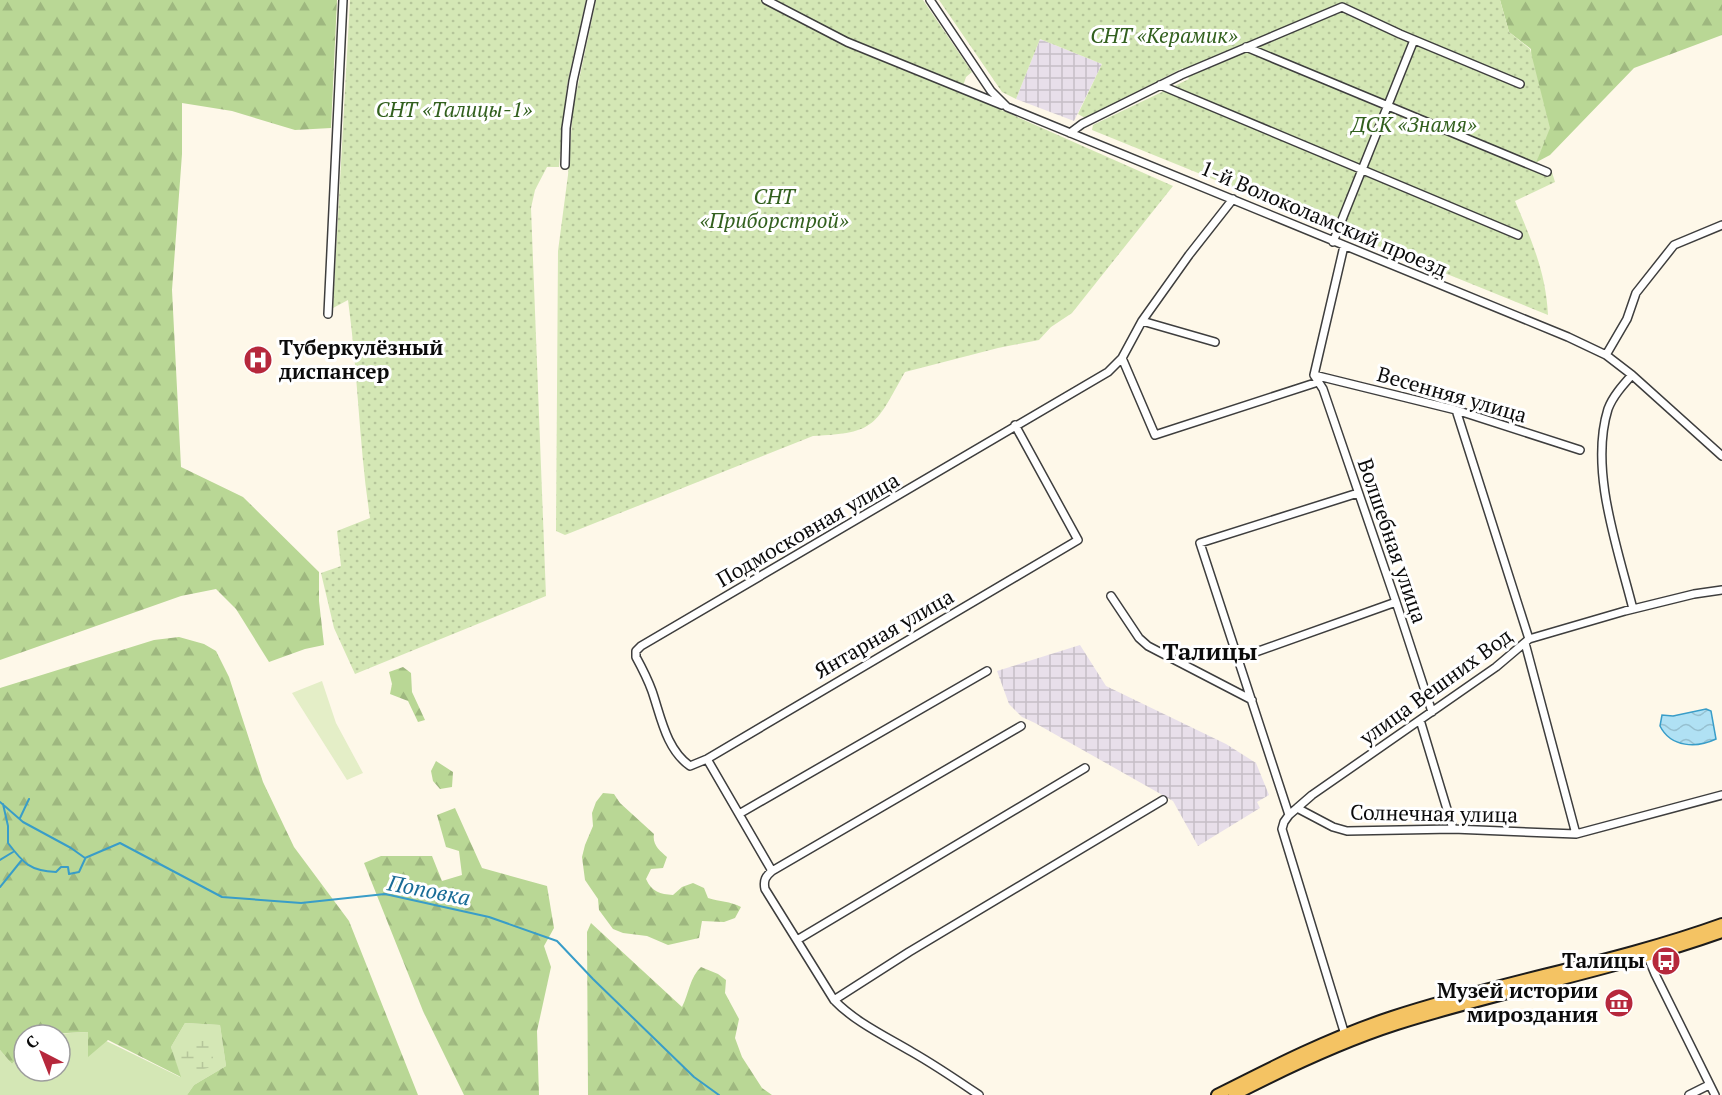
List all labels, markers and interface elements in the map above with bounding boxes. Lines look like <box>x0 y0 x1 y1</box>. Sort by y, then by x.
park label: СНТ «Керамик» <box>1090 21 1238 49</box>
park label: СНТ «Талицы-1» <box>376 95 533 123</box>
park label: ДСК «Знамя» <box>1349 110 1477 138</box>
street label: 1-й Волоколамский проезд <box>1197 153 1452 283</box>
park label: СНТ «Приборстрой» <box>699 182 849 234</box>
place label: Туберкулёзный диспансер <box>279 333 443 385</box>
hospital icon: Туберкулёзный диспансер <box>242 344 274 376</box>
street label: Весенняя улица <box>1374 359 1531 429</box>
street label: Волшебная улица <box>1352 455 1434 627</box>
street label: Подмосковная улица <box>711 465 904 593</box>
street label: Янтарная улица <box>809 582 959 684</box>
street label: улица Вешних Вод <box>1353 621 1517 752</box>
district label: Талицы <box>1163 635 1257 667</box>
street label: Солнечная улица <box>1350 798 1519 828</box>
water label: Поповка <box>384 867 473 912</box>
bus stop icon: Талицы <box>1650 945 1682 977</box>
place label: Талицы <box>1562 946 1645 974</box>
place label: Музей истории мироздания <box>1437 976 1598 1028</box>
museum icon: Музей истории мироздания <box>1603 987 1635 1019</box>
north arrow <box>12 1023 72 1083</box>
text: С <box>21 1030 43 1054</box>

